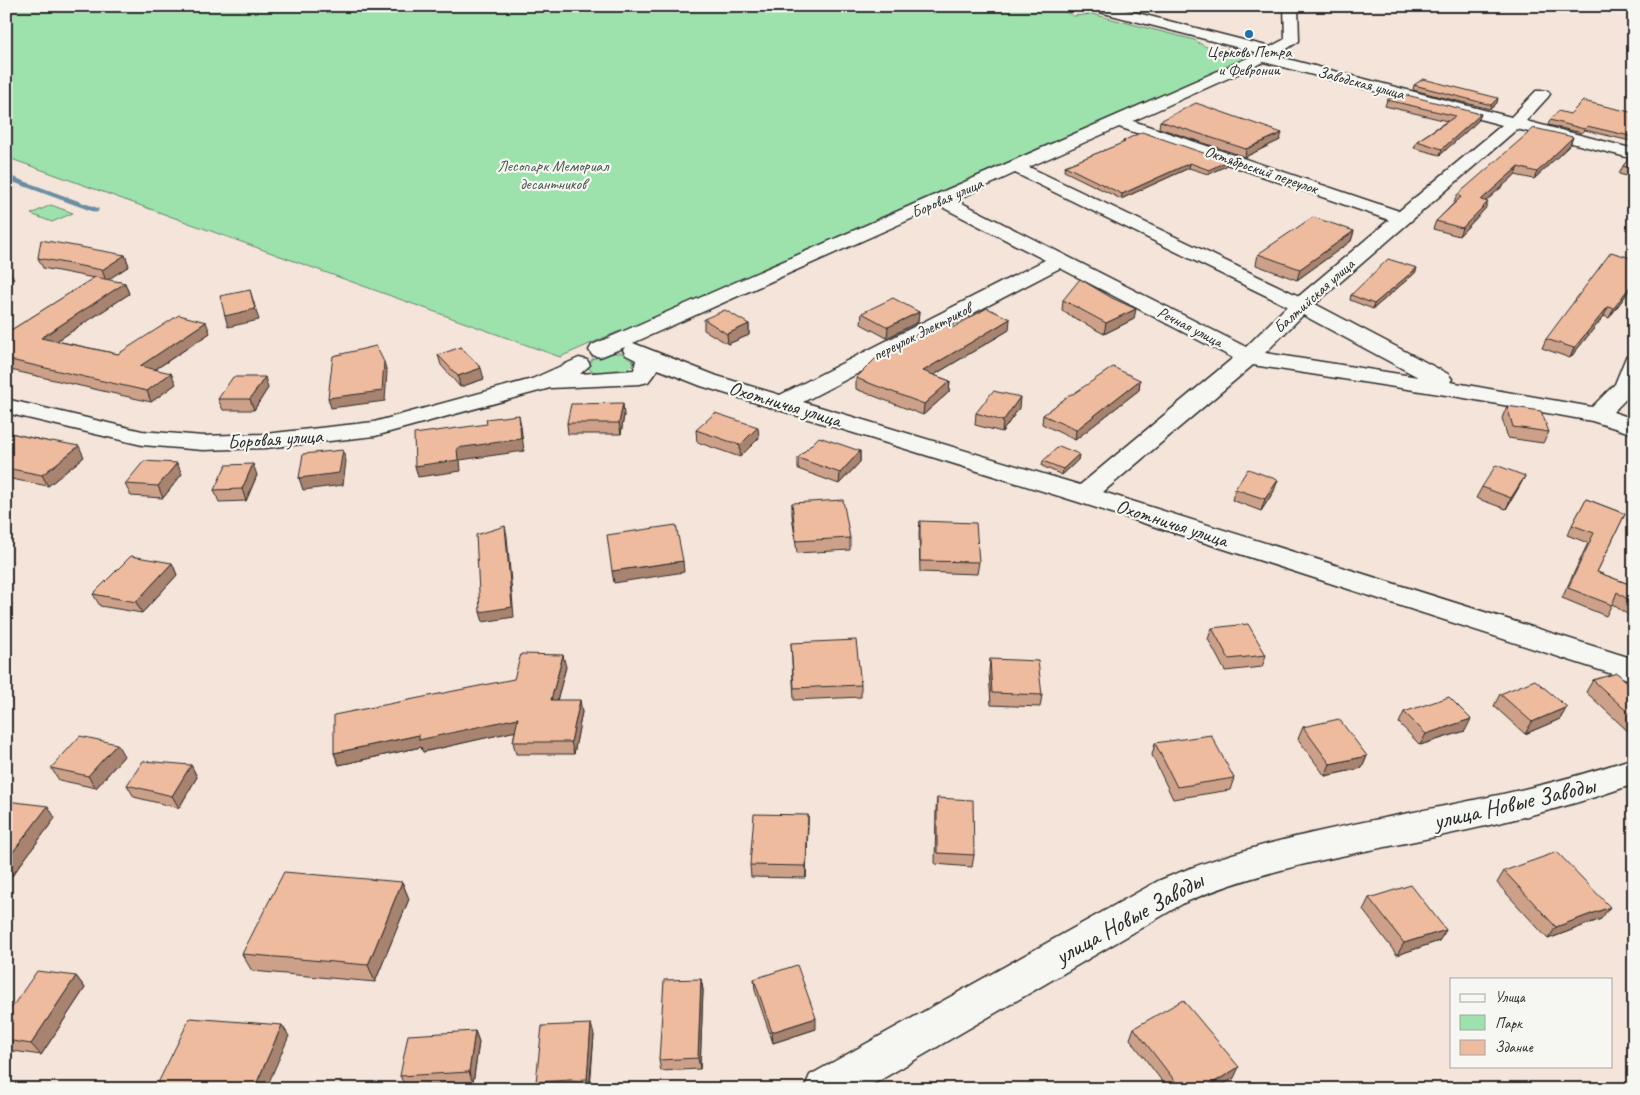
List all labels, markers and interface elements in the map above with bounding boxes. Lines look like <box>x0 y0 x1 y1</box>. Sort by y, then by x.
marker: Церковь Петра и Февронии <box>1243 28 1255 40</box>
place label: Церковь Петра и Февронии <box>1207 42 1292 80</box>
street label: Заводская улица <box>1316 62 1407 104</box>
street label: Октябрьский переулок <box>1202 141 1322 199</box>
park label: Лесопарк Мемориал десантников <box>498 156 610 194</box>
street label: Боровая улица <box>908 173 987 223</box>
street label: Балтийская улица <box>1269 253 1360 337</box>
street label: переулок Электриков <box>869 297 978 365</box>
street label: Речная улица <box>1154 302 1227 353</box>
street label: Охотничья улица <box>726 375 846 433</box>
street label: Боровая улица <box>227 423 325 455</box>
street label: Охотничья улица <box>1113 493 1233 553</box>
street label: улица Новые Заводы <box>1428 769 1600 837</box>
street label: улица Новые Заводы <box>1048 864 1210 972</box>
legend <box>1450 978 1612 1068</box>
text: Улица <box>1495 988 1526 1007</box>
text: Парк <box>1495 1014 1523 1033</box>
text: Здание <box>1495 1038 1534 1057</box>

